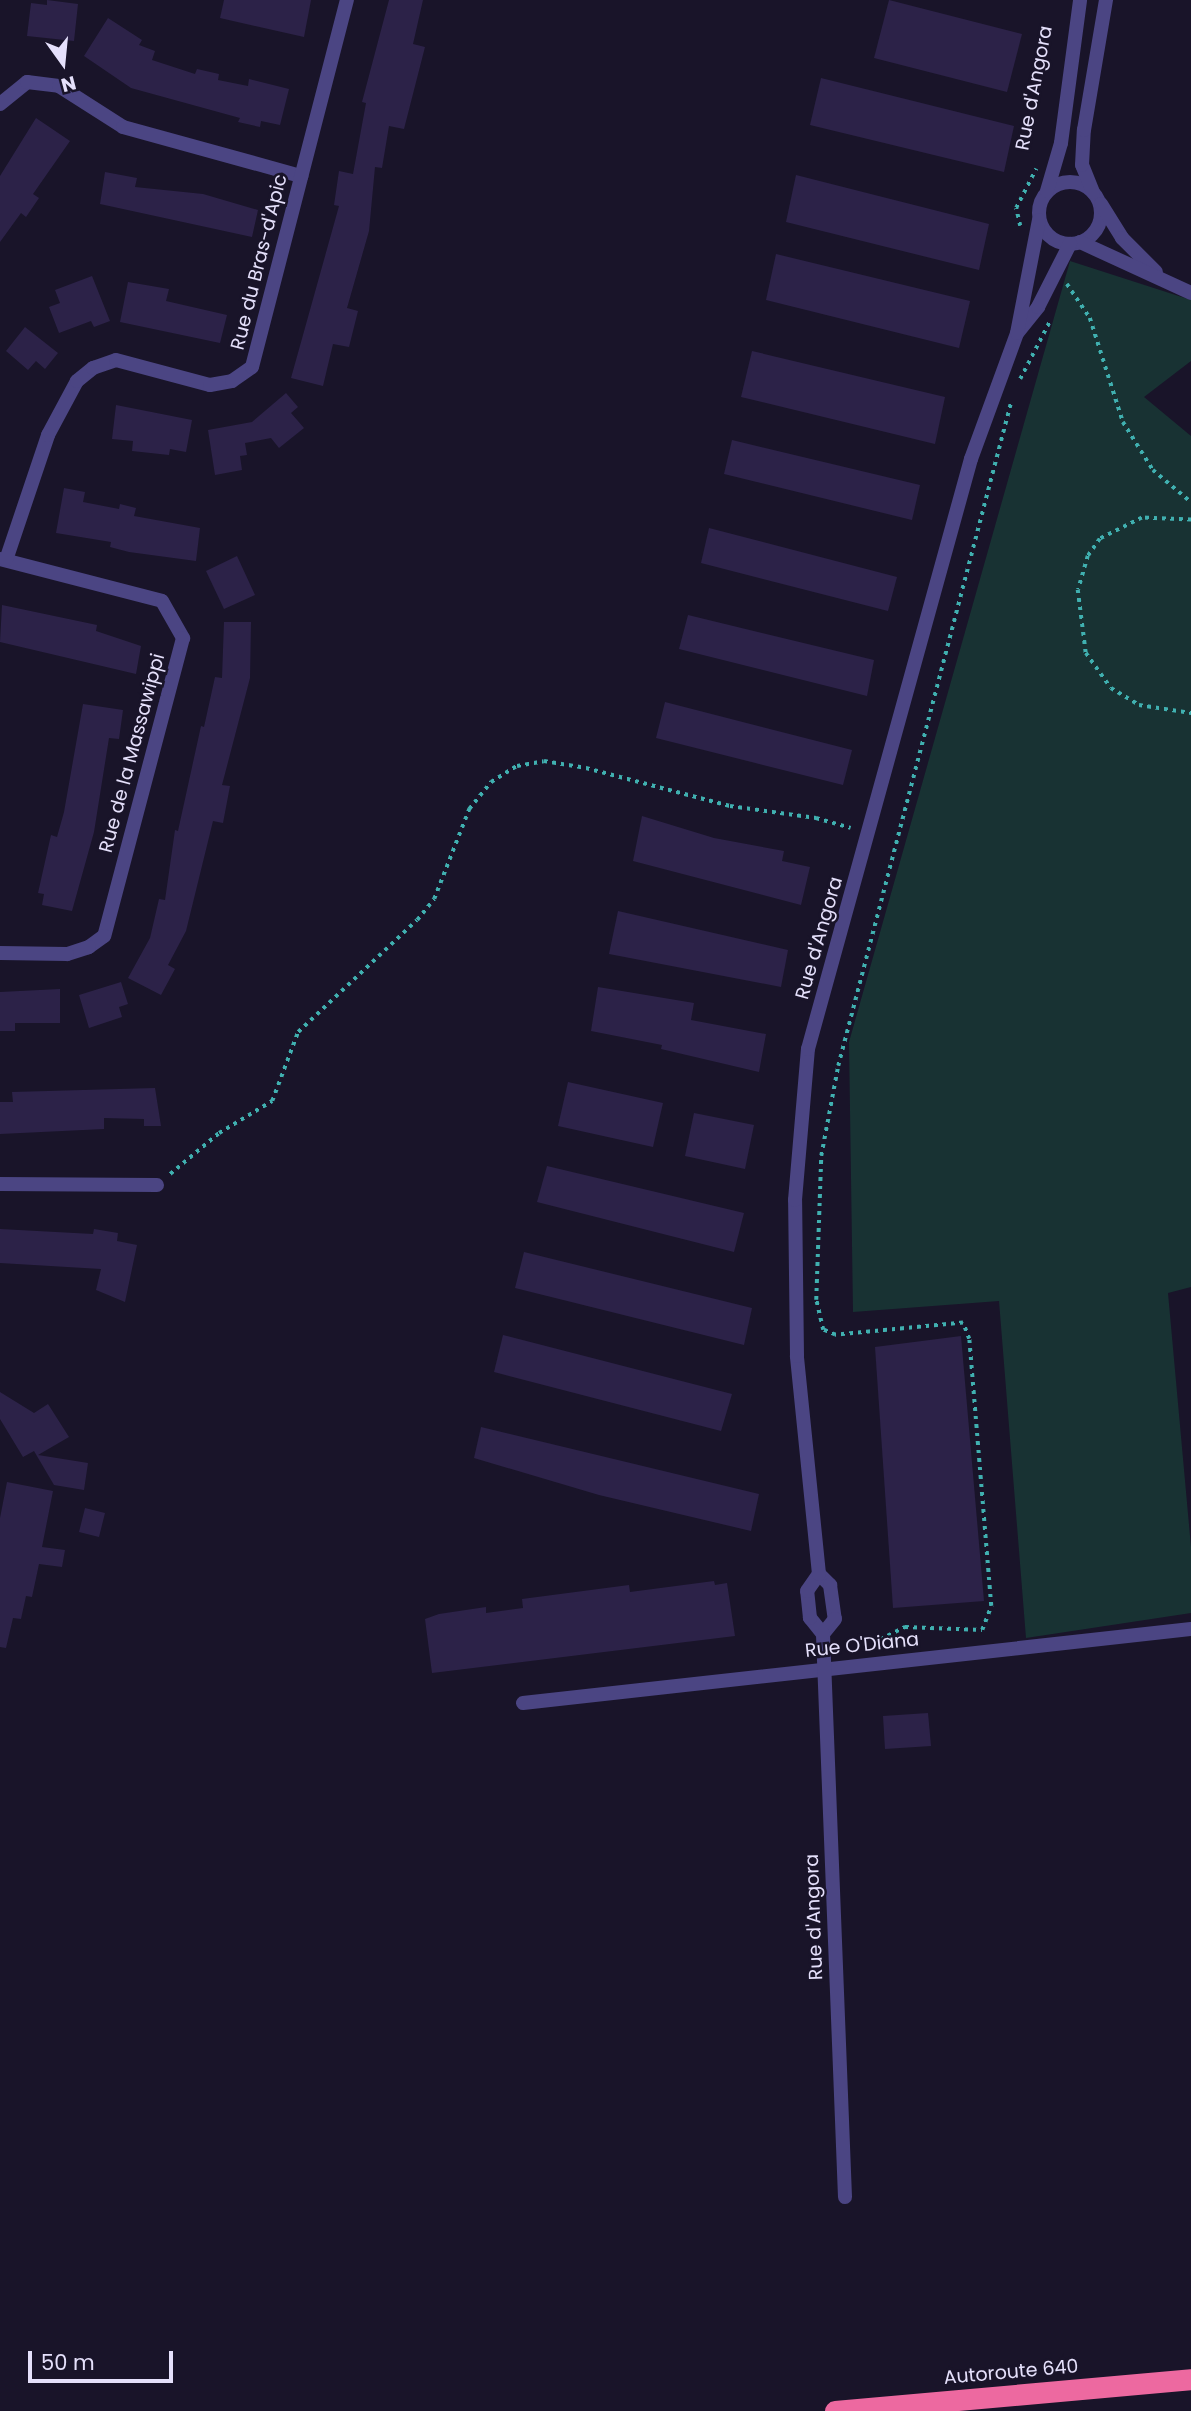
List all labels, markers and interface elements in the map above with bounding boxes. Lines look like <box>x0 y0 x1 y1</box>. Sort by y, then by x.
street label: Rue d'Angora <box>1011 24 1057 152</box>
north arrow <box>28 28 98 98</box>
text: N <box>58 69 79 99</box>
street label: Rue du Bras-d'Apic <box>226 172 292 352</box>
street label: Rue de la Massawippi <box>94 651 170 855</box>
street label: Rue d'Angora <box>791 874 847 1002</box>
street label: Rue O'Diana <box>804 1628 920 1662</box>
street label: Rue d'Angora <box>800 1853 828 1981</box>
scale bar <box>32 2338 177 2382</box>
text: 50 m <box>41 2348 95 2377</box>
street label: Autoroute 640 <box>943 2355 1079 2389</box>

